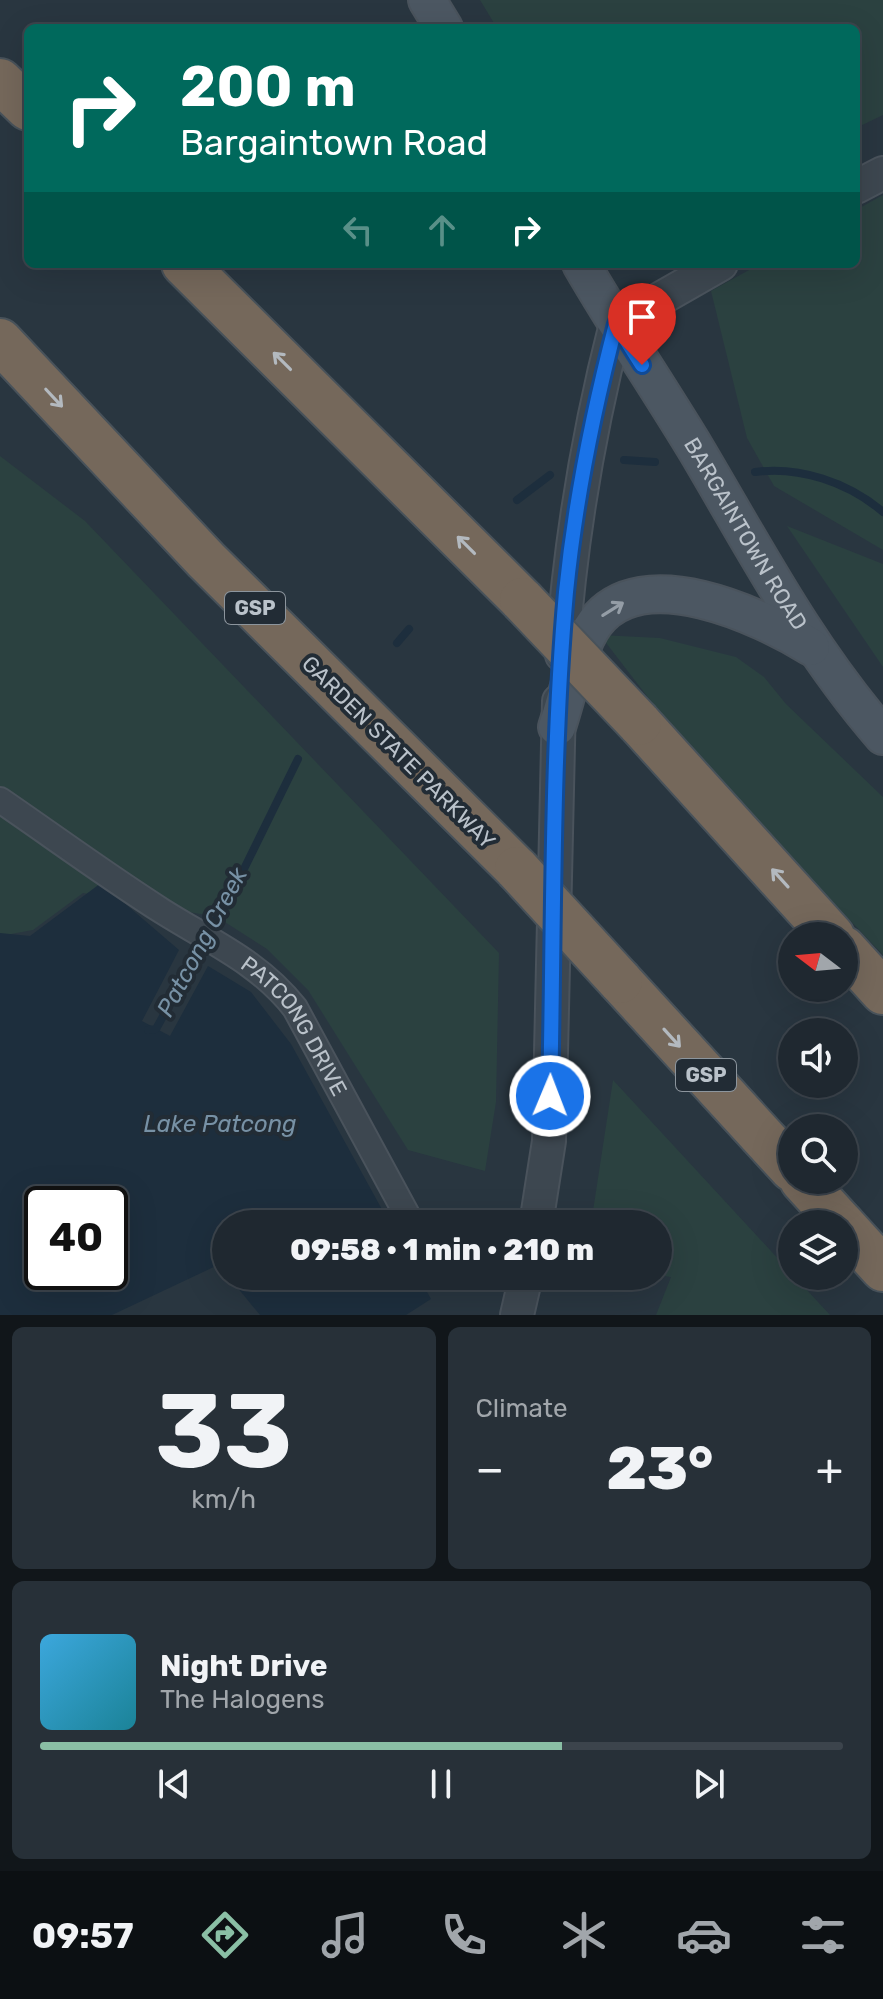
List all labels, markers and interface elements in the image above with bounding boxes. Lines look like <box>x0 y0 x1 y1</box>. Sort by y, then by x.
text: 200 m <box>180 54 356 120</box>
icon: right <box>48 56 152 160</box>
text: Bargaintown Road <box>180 121 488 164</box>
icon: left <box>336 208 380 252</box>
icon: ahead <box>420 208 464 252</box>
icon: right <box>504 208 548 252</box>
pin <box>608 283 676 365</box>
icon: arrive <box>620 295 664 339</box>
one-way arrow <box>273 352 292 371</box>
one-way arrow <box>44 388 63 408</box>
street label: BARGAINTOWN ROAD <box>678 433 813 635</box>
one-way arrow <box>457 535 476 555</box>
road number: GSP <box>225 592 285 624</box>
one-way arrow <box>601 601 624 617</box>
street label: GARDEN STATE PARKWAY <box>296 650 501 855</box>
water label: Patcong Creek <box>151 862 253 1021</box>
one-way arrow <box>771 869 789 889</box>
north arrow <box>778 922 858 1002</box>
map controls <box>778 922 858 1290</box>
street label: PATCONG DRIVE <box>236 950 353 1101</box>
button: sound <box>778 1018 858 1098</box>
one-way arrow <box>663 1028 681 1048</box>
position arrow <box>508 1054 592 1138</box>
road number: GSP <box>676 1059 736 1091</box>
water label: Lake Patcong <box>143 1110 297 1138</box>
button: search <box>778 1114 858 1194</box>
speed limit sign: 40 <box>24 1186 128 1290</box>
button: layers <box>778 1210 858 1290</box>
text: 09:58 · 1 min · 210 m <box>290 1232 594 1268</box>
text: 33 <box>155 1370 292 1493</box>
text: Climate <box>476 1393 568 1424</box>
text: 23° <box>606 1433 713 1504</box>
text: − <box>476 1443 504 1495</box>
text: + <box>816 1443 843 1495</box>
text: km/h <box>191 1484 256 1515</box>
text: Night Drive <box>160 1648 328 1684</box>
text: The Halogens <box>160 1684 325 1715</box>
icon: previous <box>152 1762 196 1806</box>
icon: pause <box>419 1762 463 1806</box>
icon: next <box>687 1762 731 1806</box>
icon: directions <box>197 1907 253 1963</box>
icon: music <box>317 1907 373 1963</box>
icon: phone <box>436 1907 492 1963</box>
icon: climate <box>556 1907 612 1963</box>
icon: car <box>676 1907 732 1963</box>
icon: filters <box>795 1907 851 1963</box>
text: 09:57 <box>32 1914 134 1957</box>

